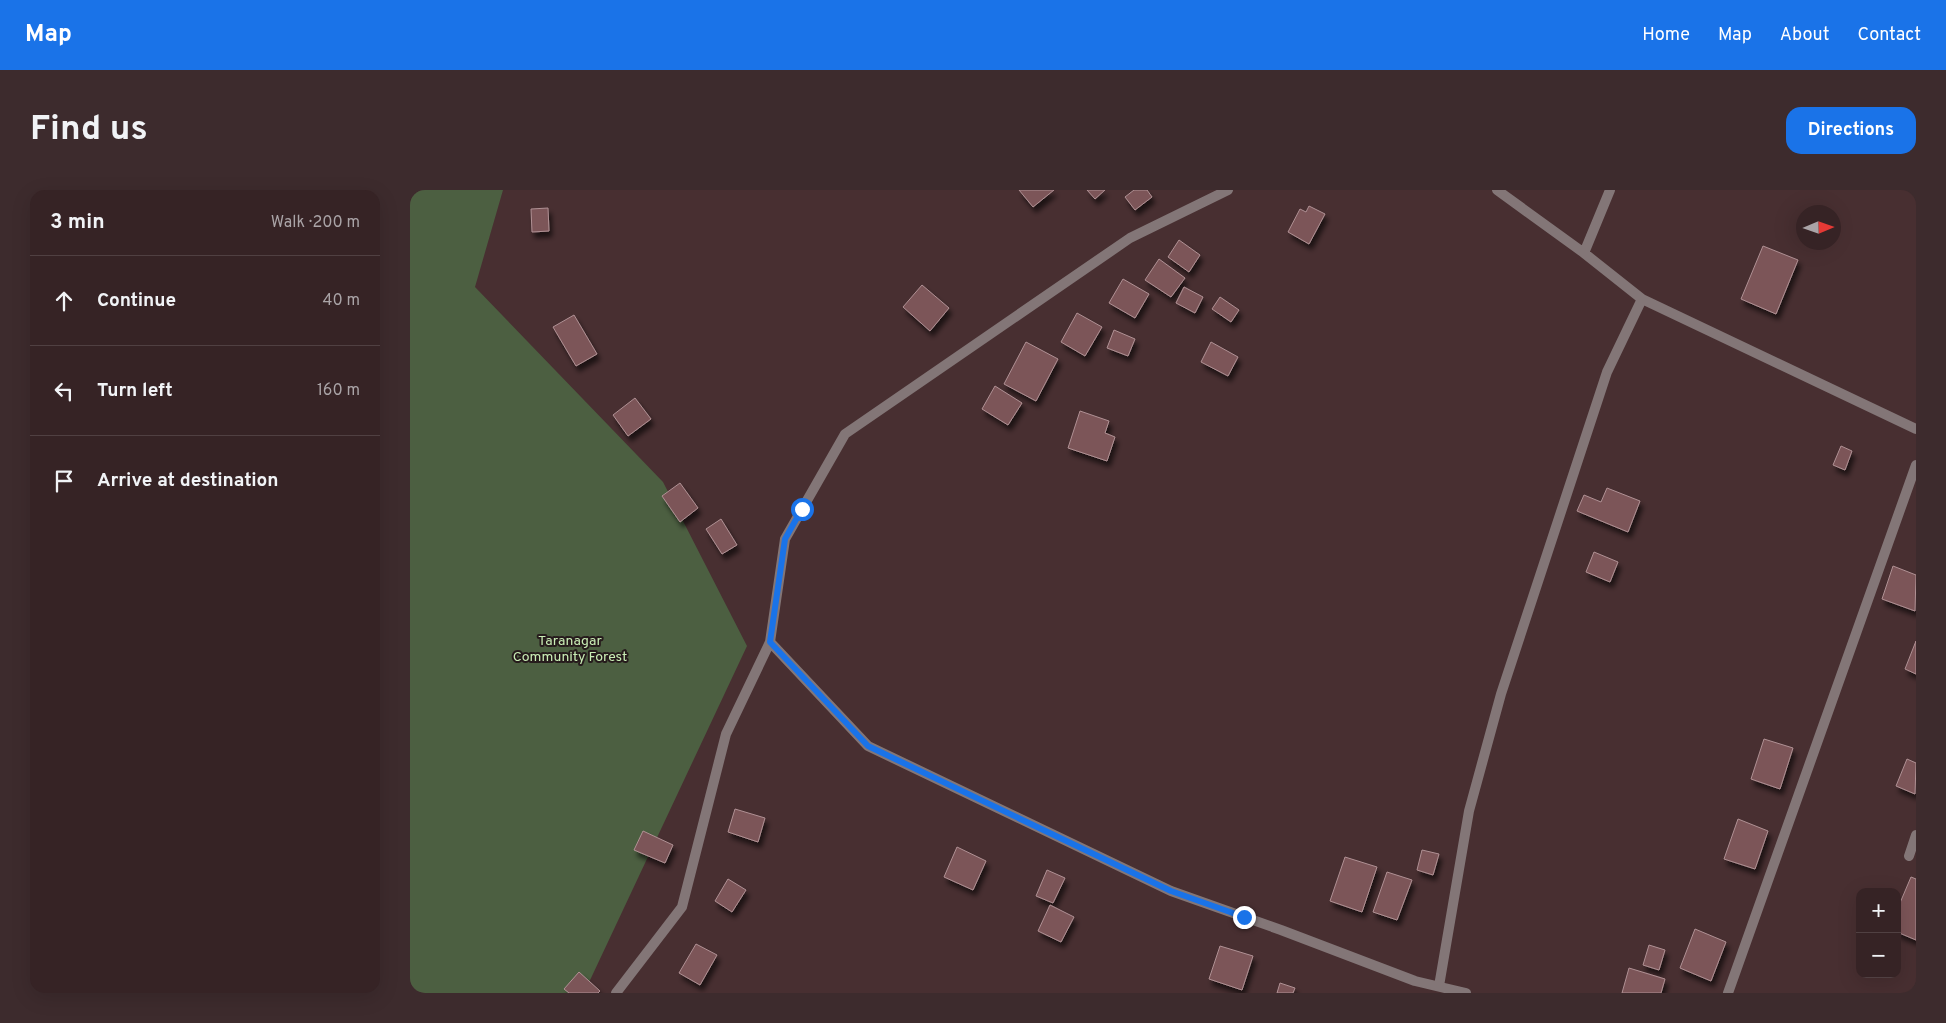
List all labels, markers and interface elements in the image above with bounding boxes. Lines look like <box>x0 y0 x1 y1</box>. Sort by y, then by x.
text: Map <box>25 20 72 50</box>
text: Home <box>1642 24 1690 47</box>
text: Map <box>1718 24 1752 47</box>
text: About <box>1780 24 1829 47</box>
text: Contact <box>1857 24 1921 47</box>
button: Directions <box>1786 107 1916 154</box>
text: Find us <box>30 108 148 152</box>
north arrow <box>1796 205 1841 250</box>
text: 3 min <box>50 209 105 236</box>
text: Walk · 200 m <box>271 213 360 233</box>
icon: ahead <box>50 287 78 315</box>
text: Continue <box>97 289 176 313</box>
text: 40 m <box>322 291 360 311</box>
icon: left <box>50 377 78 405</box>
text: Turn left <box>97 379 173 403</box>
text: 160 m <box>317 381 360 401</box>
icon: arrive <box>50 467 78 495</box>
text: Arrive at destination <box>97 469 278 493</box>
route start <box>791 498 814 521</box>
park label: Taranagar Community Forest <box>513 633 627 666</box>
map controls <box>1856 888 1901 978</box>
button: + <box>1856 888 1901 933</box>
route end <box>1233 906 1256 929</box>
button: − <box>1856 933 1901 978</box>

